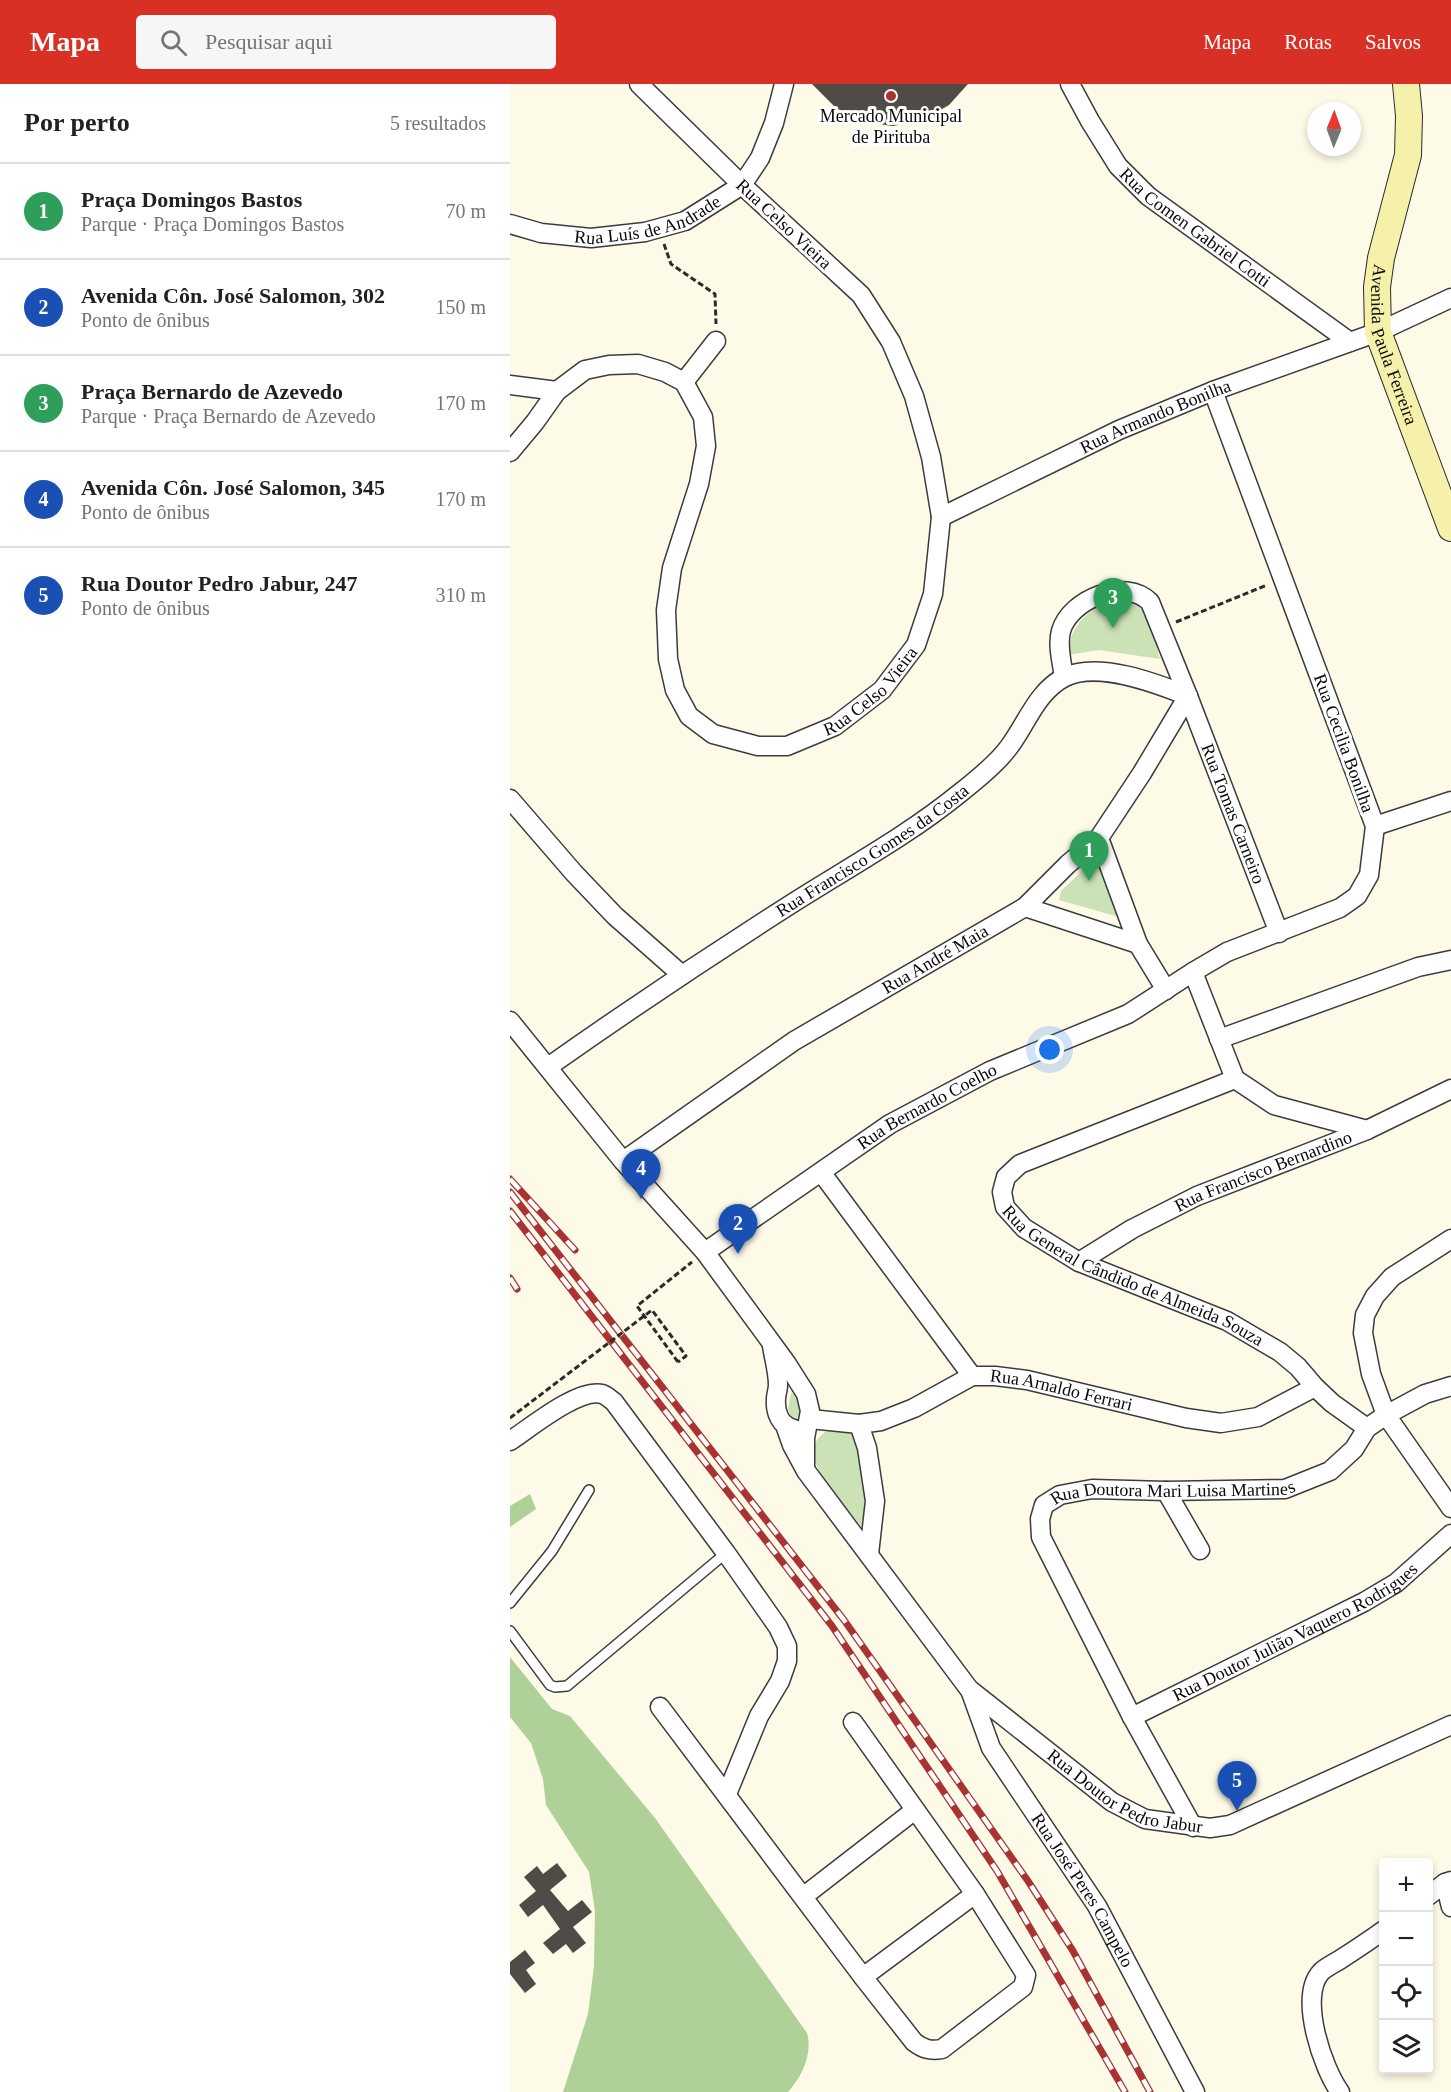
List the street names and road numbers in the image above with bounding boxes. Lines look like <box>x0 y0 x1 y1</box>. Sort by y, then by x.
street label: Rua Comen Gabriel Cotti <box>1116 164 1274 291</box>
street label: Rua Celso Vieira <box>732 175 836 273</box>
street label: Rua Luís de Andrade <box>573 191 724 248</box>
street label: Avenida Paula Ferreira <box>1367 263 1422 427</box>
street label: Rua Armando Bonilha <box>1077 375 1233 458</box>
street label: Rua Celso Vieira <box>820 643 921 740</box>
street label: Rua Cecilia Bonilha <box>1310 671 1378 815</box>
street label: Rua Tomas Carneiro <box>1197 741 1269 887</box>
street label: Rua Francisco Gomes da Costa <box>772 780 972 921</box>
street label: Rua André Maia <box>879 921 992 998</box>
street label: Rua Bernardo Coelho <box>853 1059 1000 1154</box>
street label: Rua Francisco Bernardino <box>1171 1127 1355 1216</box>
street label: Rua General Cândido de Almeida Souza <box>998 1201 1267 1350</box>
street label: Rua Arnaldo Ferrari <box>989 1365 1134 1415</box>
street label: Rua Doutora Mari Luisa Martines <box>1047 1476 1298 1509</box>
street label: Rua Doutor Julião Vaquero Rodrigues <box>1169 1559 1422 1705</box>
street label: Rua Doutor Pedro Jabur <box>1043 1745 1204 1837</box>
street label: Rua José Peres Campelo <box>1028 1809 1137 1971</box>

